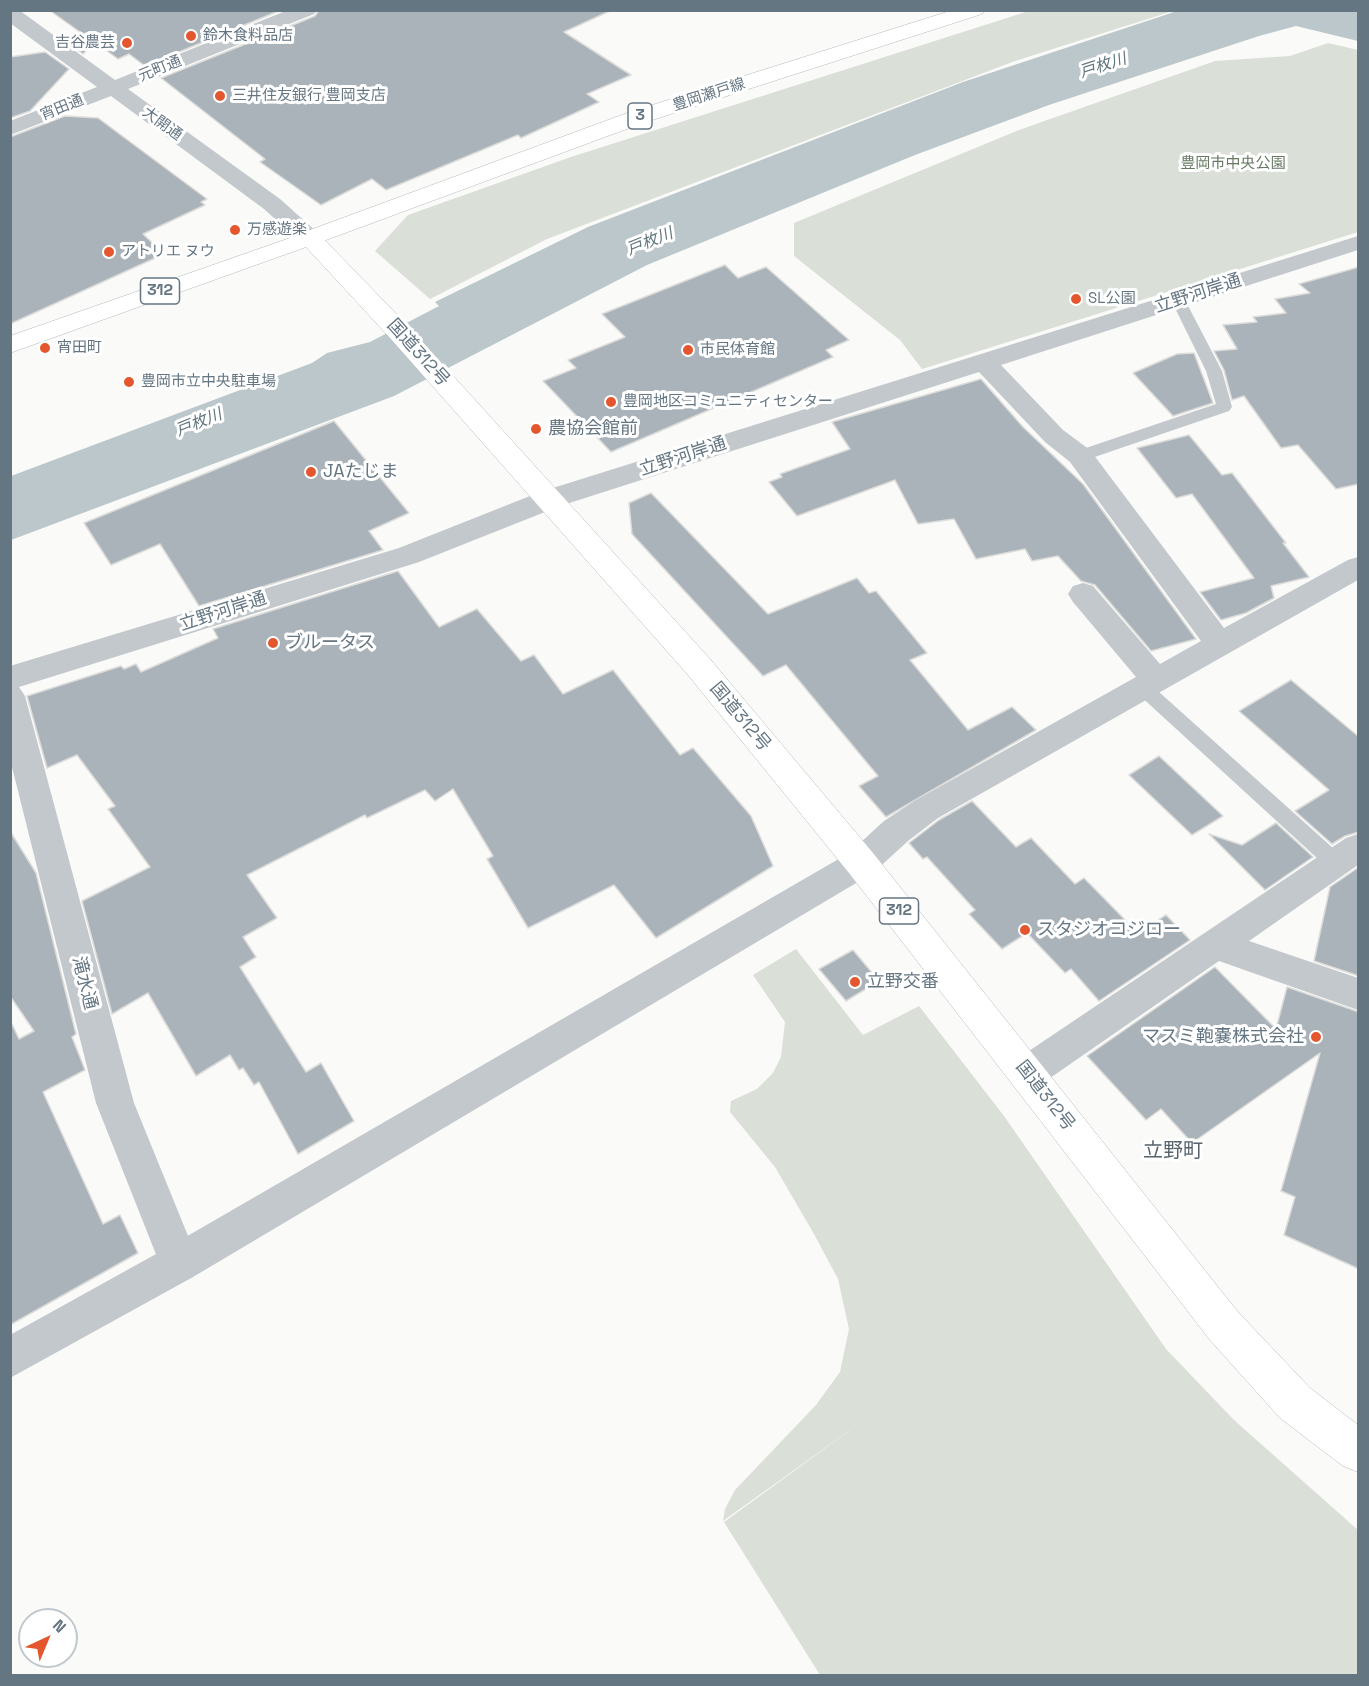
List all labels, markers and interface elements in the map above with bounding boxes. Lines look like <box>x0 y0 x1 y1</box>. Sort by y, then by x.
place label: 鈴木食料品店 <box>203 27 293 45</box>
marker: 鈴木食料品店 <box>184 29 198 43</box>
place label: 吉谷農芸 <box>55 34 115 52</box>
marker: 吉谷農芸 <box>120 36 134 50</box>
water label: 戸枚川 <box>1077 49 1129 83</box>
street label: 元町通 <box>136 52 184 86</box>
street label: 豊岡瀬戸線 <box>671 75 747 115</box>
place label: 三井住友銀行 豊岡支店 <box>232 87 386 105</box>
marker: 三井住友銀行 豊岡支店 <box>213 89 227 103</box>
street label: 宵田通 <box>38 91 86 125</box>
street label: 大開通 <box>139 103 185 145</box>
road number: 3 <box>628 103 652 129</box>
park label: 豊岡市中央公園 <box>1181 155 1285 173</box>
place label: 万感遊楽 <box>247 221 307 239</box>
marker: 万感遊楽 <box>228 223 242 237</box>
water label: 戸枚川 <box>624 224 676 260</box>
place label: アトリエ ヌウ <box>121 243 215 261</box>
marker: アトリエ ヌウ <box>102 245 116 259</box>
street label: 立野河岸通 <box>1152 270 1244 318</box>
road number: 312 <box>140 278 180 304</box>
place label: SL公園 <box>1088 290 1135 308</box>
marker: SL公園 <box>1069 292 1083 306</box>
street label: 国道312号 <box>382 315 454 391</box>
place label: 宵田町 <box>57 339 102 357</box>
marker: 宵田町 <box>38 341 52 355</box>
place label: 市民体育館 <box>700 341 775 359</box>
marker: 市民体育館 <box>681 343 695 357</box>
place label: 豊岡市立中央駐車場 <box>141 373 276 391</box>
marker: 豊岡市立中央駐車場 <box>122 375 136 389</box>
place label: 豊岡地区コミュニティセンター <box>623 393 833 411</box>
marker: 豊岡地区コミュニティセンター <box>604 395 618 409</box>
water label: 戸枚川 <box>173 405 225 441</box>
place label: 農協会館前 <box>548 418 638 440</box>
marker: 農協会館前 <box>529 422 543 436</box>
street label: 立野河岸通 <box>637 433 729 481</box>
place label: JAたじま <box>323 461 398 483</box>
marker: JAたじま <box>304 465 318 479</box>
street label: 立野河岸通 <box>177 588 269 636</box>
place label: ブルータス <box>285 632 375 654</box>
marker: ブルータス <box>266 636 280 650</box>
street label: 国道312号 <box>705 678 775 756</box>
road number: 312 <box>880 898 918 924</box>
place label: スタジオコジロー <box>1037 919 1181 941</box>
marker: スタジオコジロー <box>1018 923 1032 937</box>
street label: 滝水通 <box>67 954 101 1012</box>
place label: 立野交番 <box>867 971 939 993</box>
marker: 立野交番 <box>848 975 862 989</box>
place label: マスミ鞄嚢株式会社 <box>1142 1026 1304 1048</box>
marker: マスミ鞄嚢株式会社 <box>1309 1030 1323 1044</box>
street label: 国道312号 <box>1011 1057 1079 1135</box>
district label: 立野町 <box>1143 1140 1203 1164</box>
north arrow <box>18 1608 78 1668</box>
text: N <box>48 1615 71 1637</box>

